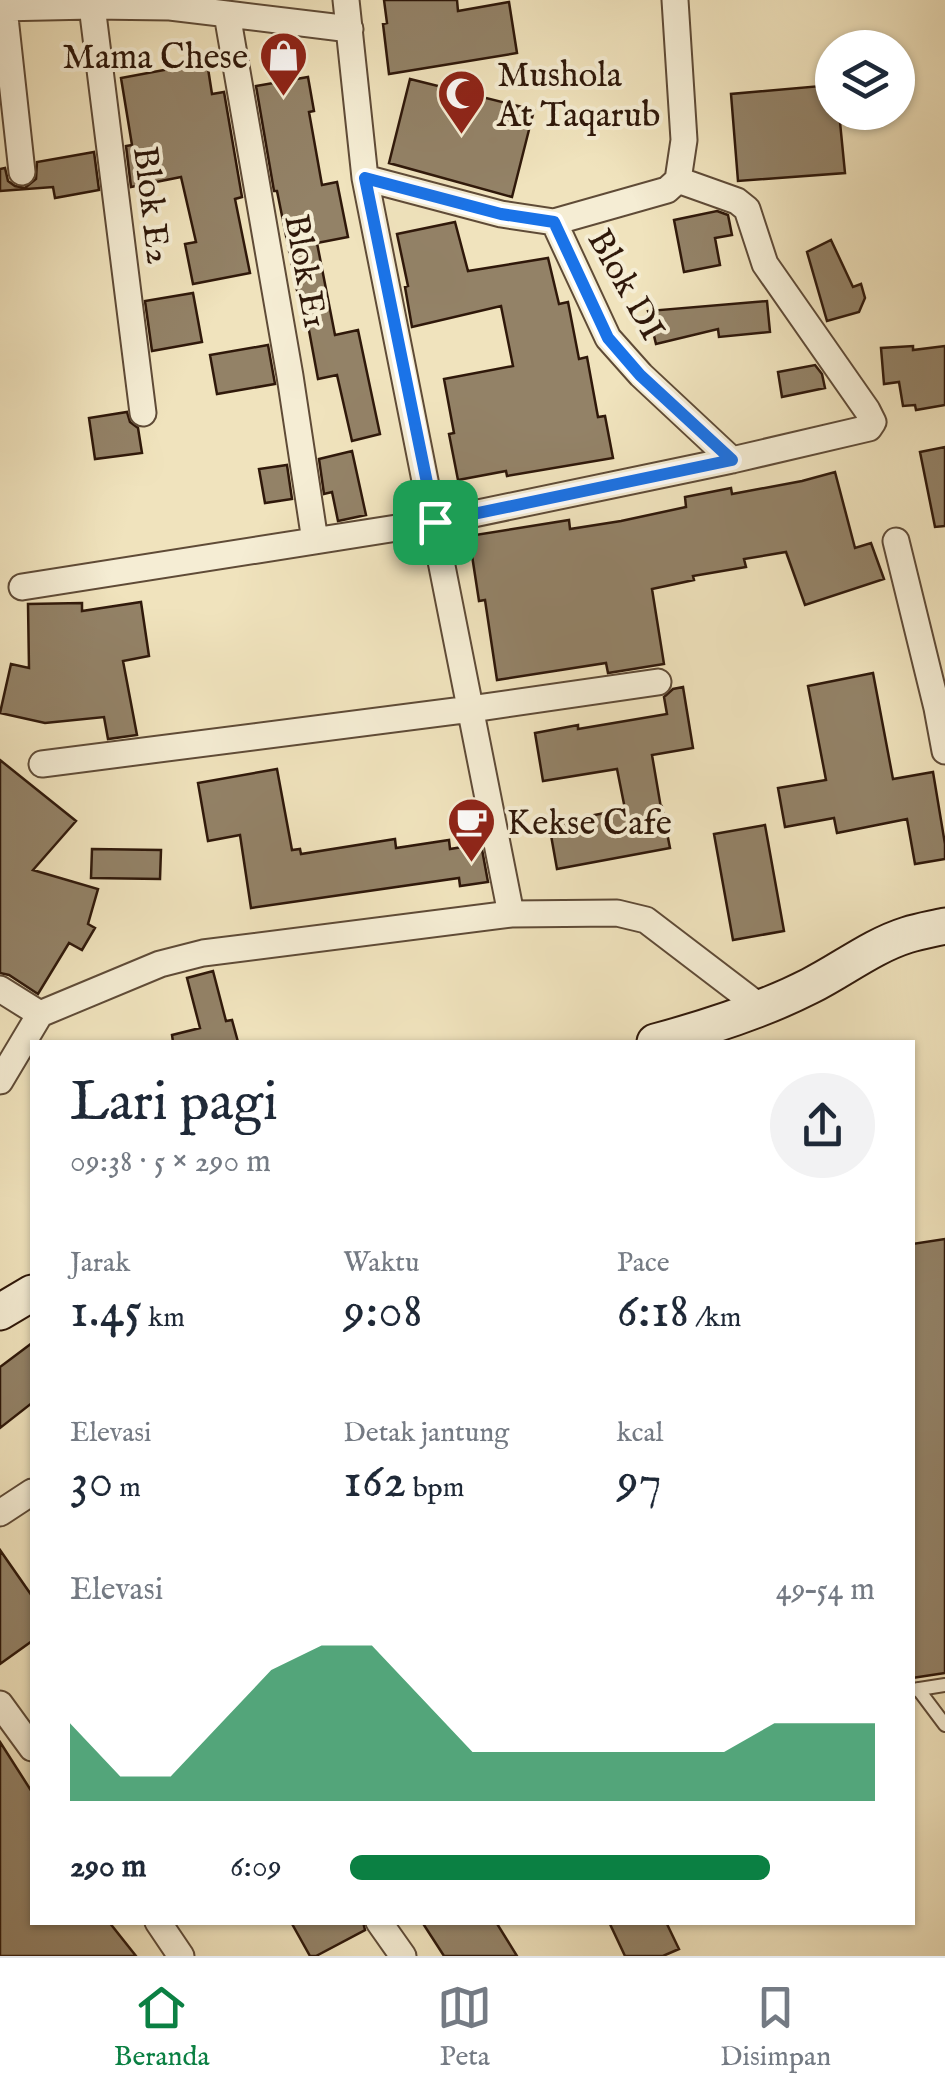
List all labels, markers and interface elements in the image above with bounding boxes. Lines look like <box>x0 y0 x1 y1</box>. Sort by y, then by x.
shop icon: Mama Chese <box>257 30 309 98</box>
map controls <box>815 30 915 130</box>
button: layers <box>815 30 915 130</box>
place label: Mama Chese <box>62 36 248 81</box>
place label: Mushola At Taqarub <box>496 54 661 139</box>
mosque icon: Mushola At Taqarub <box>436 68 488 136</box>
street label: Blok E2 <box>121 144 180 267</box>
street label: Blok E1 <box>272 211 337 332</box>
street label: Blok DI <box>576 222 674 349</box>
pin <box>393 480 478 565</box>
icon: arrive <box>408 495 463 550</box>
cafe icon: Kekse Cafe <box>446 796 498 864</box>
place label: Kekse Cafe <box>507 802 672 847</box>
text: Lari pagi <box>70 1069 278 1139</box>
button: share <box>770 1073 875 1178</box>
text: 09:38 · 5 × 290 m <box>70 1142 271 1183</box>
text: Jarak <box>70 1246 130 1281</box>
text: Waktu <box>343 1246 420 1281</box>
text: Pace <box>617 1246 670 1281</box>
text: 1.45 <box>70 1281 142 1344</box>
text: 9:08 <box>343 1281 423 1344</box>
text: 6:18 <box>617 1281 689 1344</box>
text: km <box>142 1301 185 1336</box>
text: /km <box>689 1301 741 1336</box>
text: Elevasi <box>70 1416 152 1451</box>
text: Detak jantung <box>343 1416 509 1451</box>
text: kcal <box>617 1416 663 1451</box>
text: 30 <box>70 1451 113 1514</box>
text: 162 <box>343 1451 407 1514</box>
text: 97 <box>617 1451 662 1514</box>
text: m <box>113 1471 141 1506</box>
text: bpm <box>407 1471 464 1506</box>
text: Elevasi <box>70 1570 163 1611</box>
text: 49–54 m <box>776 1570 875 1611</box>
text: 290 m <box>70 1847 146 1888</box>
text: 6:09 <box>230 1847 282 1888</box>
tab: Beranda <box>114 1980 210 2075</box>
tab: Peta <box>437 1980 492 2075</box>
tab: Disimpan <box>720 1980 831 2075</box>

